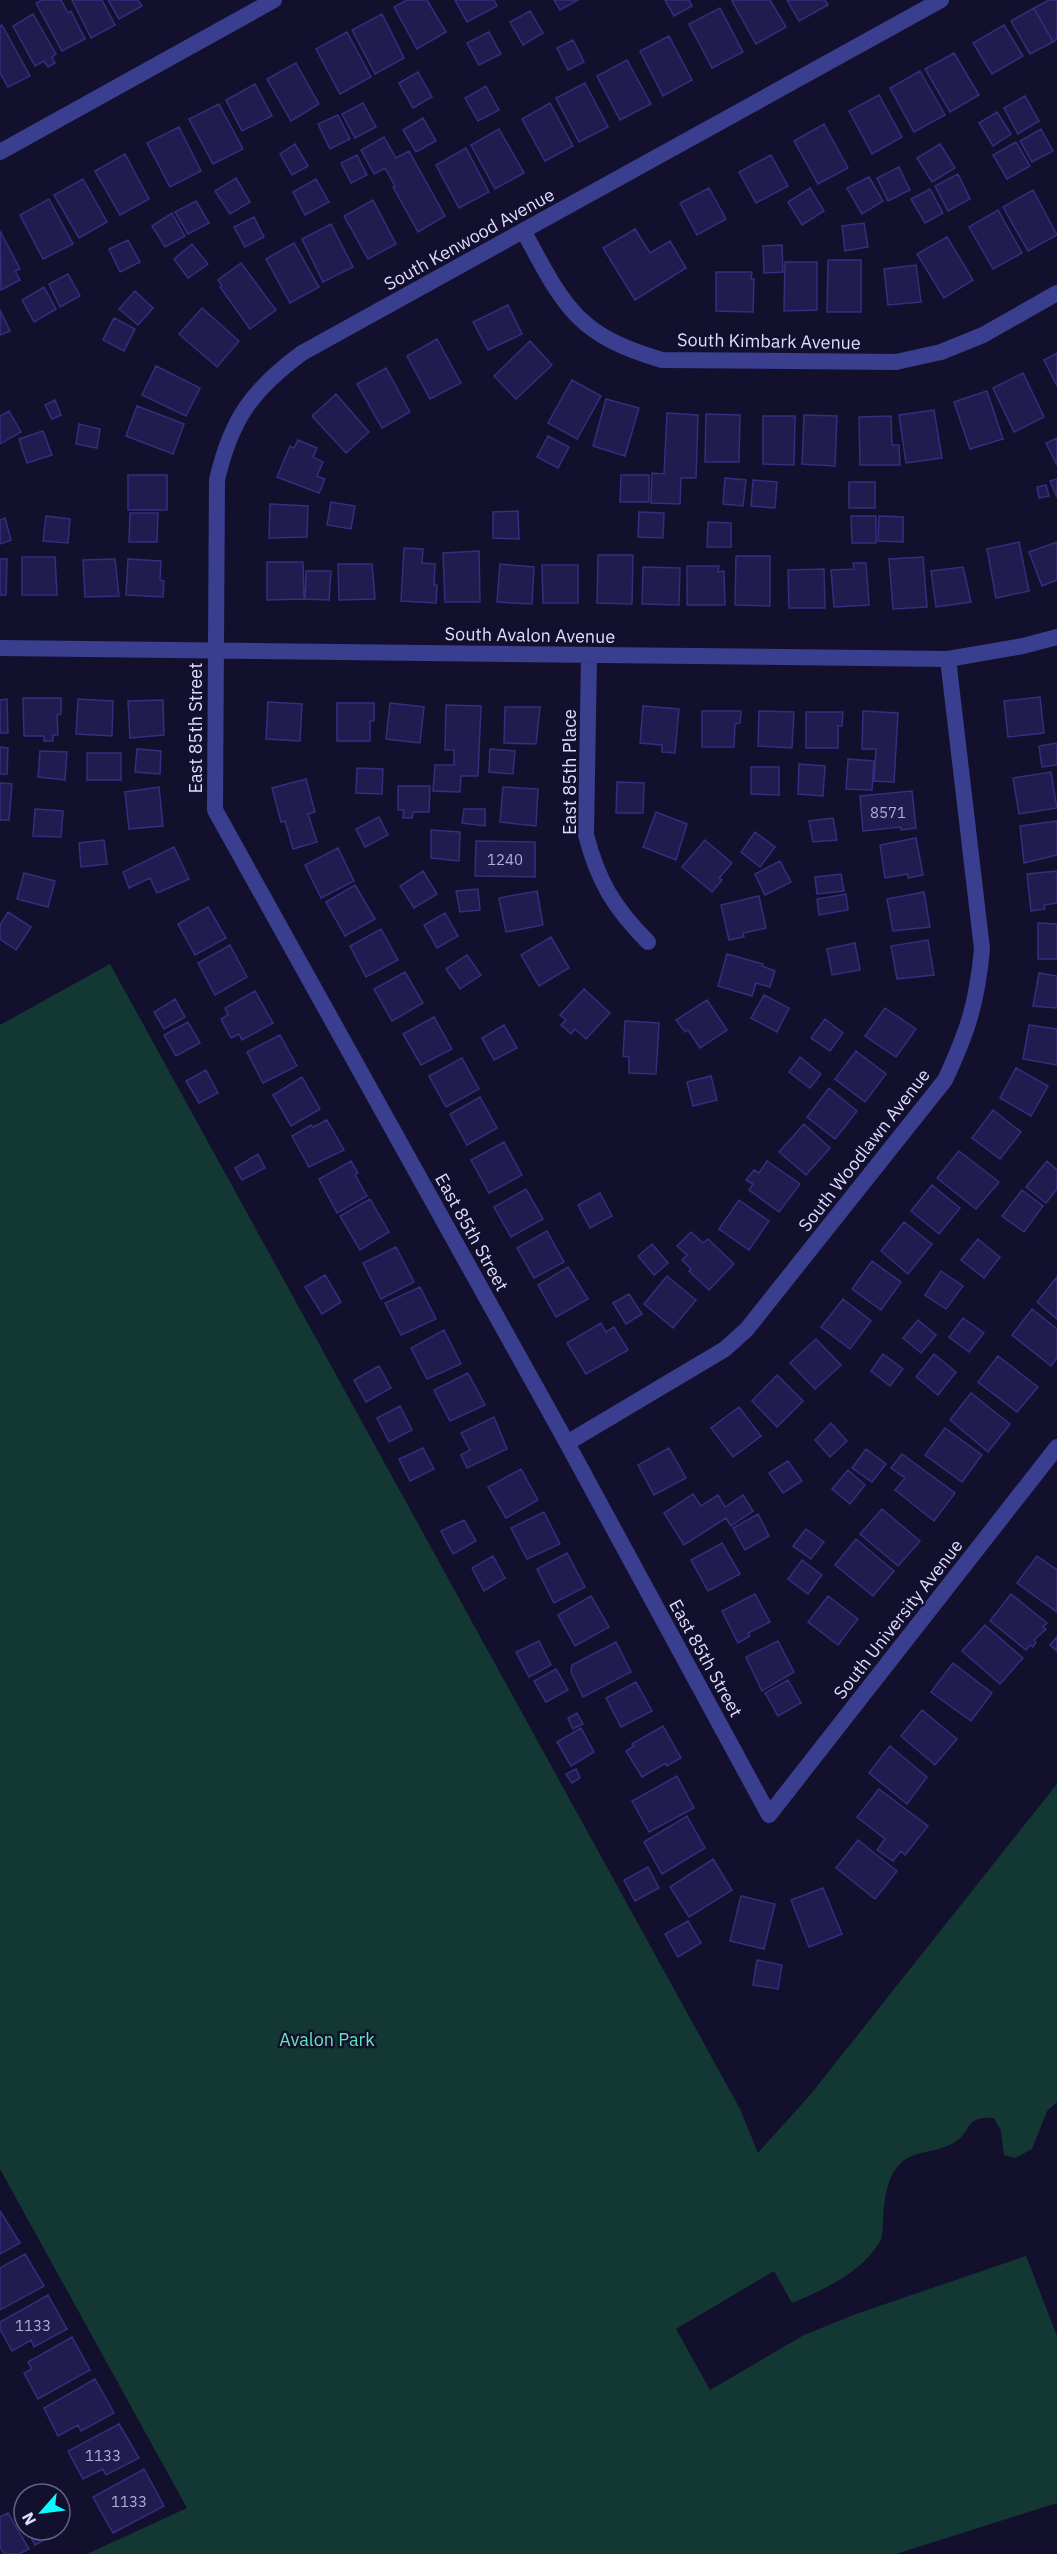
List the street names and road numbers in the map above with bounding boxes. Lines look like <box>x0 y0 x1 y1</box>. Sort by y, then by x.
street label: South Kenwood Avenue <box>380 183 558 295</box>
street label: South Kimbark Avenue <box>677 328 861 354</box>
street label: South Avalon Avenue <box>445 622 616 648</box>
street label: East 85th Street <box>184 662 207 794</box>
street label: East 85th Place <box>558 709 581 835</box>
street label: South Woodlawn Avenue <box>793 1064 935 1236</box>
street label: East 85th Street <box>430 1169 514 1295</box>
street label: South University Avenue <box>828 1534 968 1704</box>
street label: East 85th Street <box>664 1595 748 1721</box>

